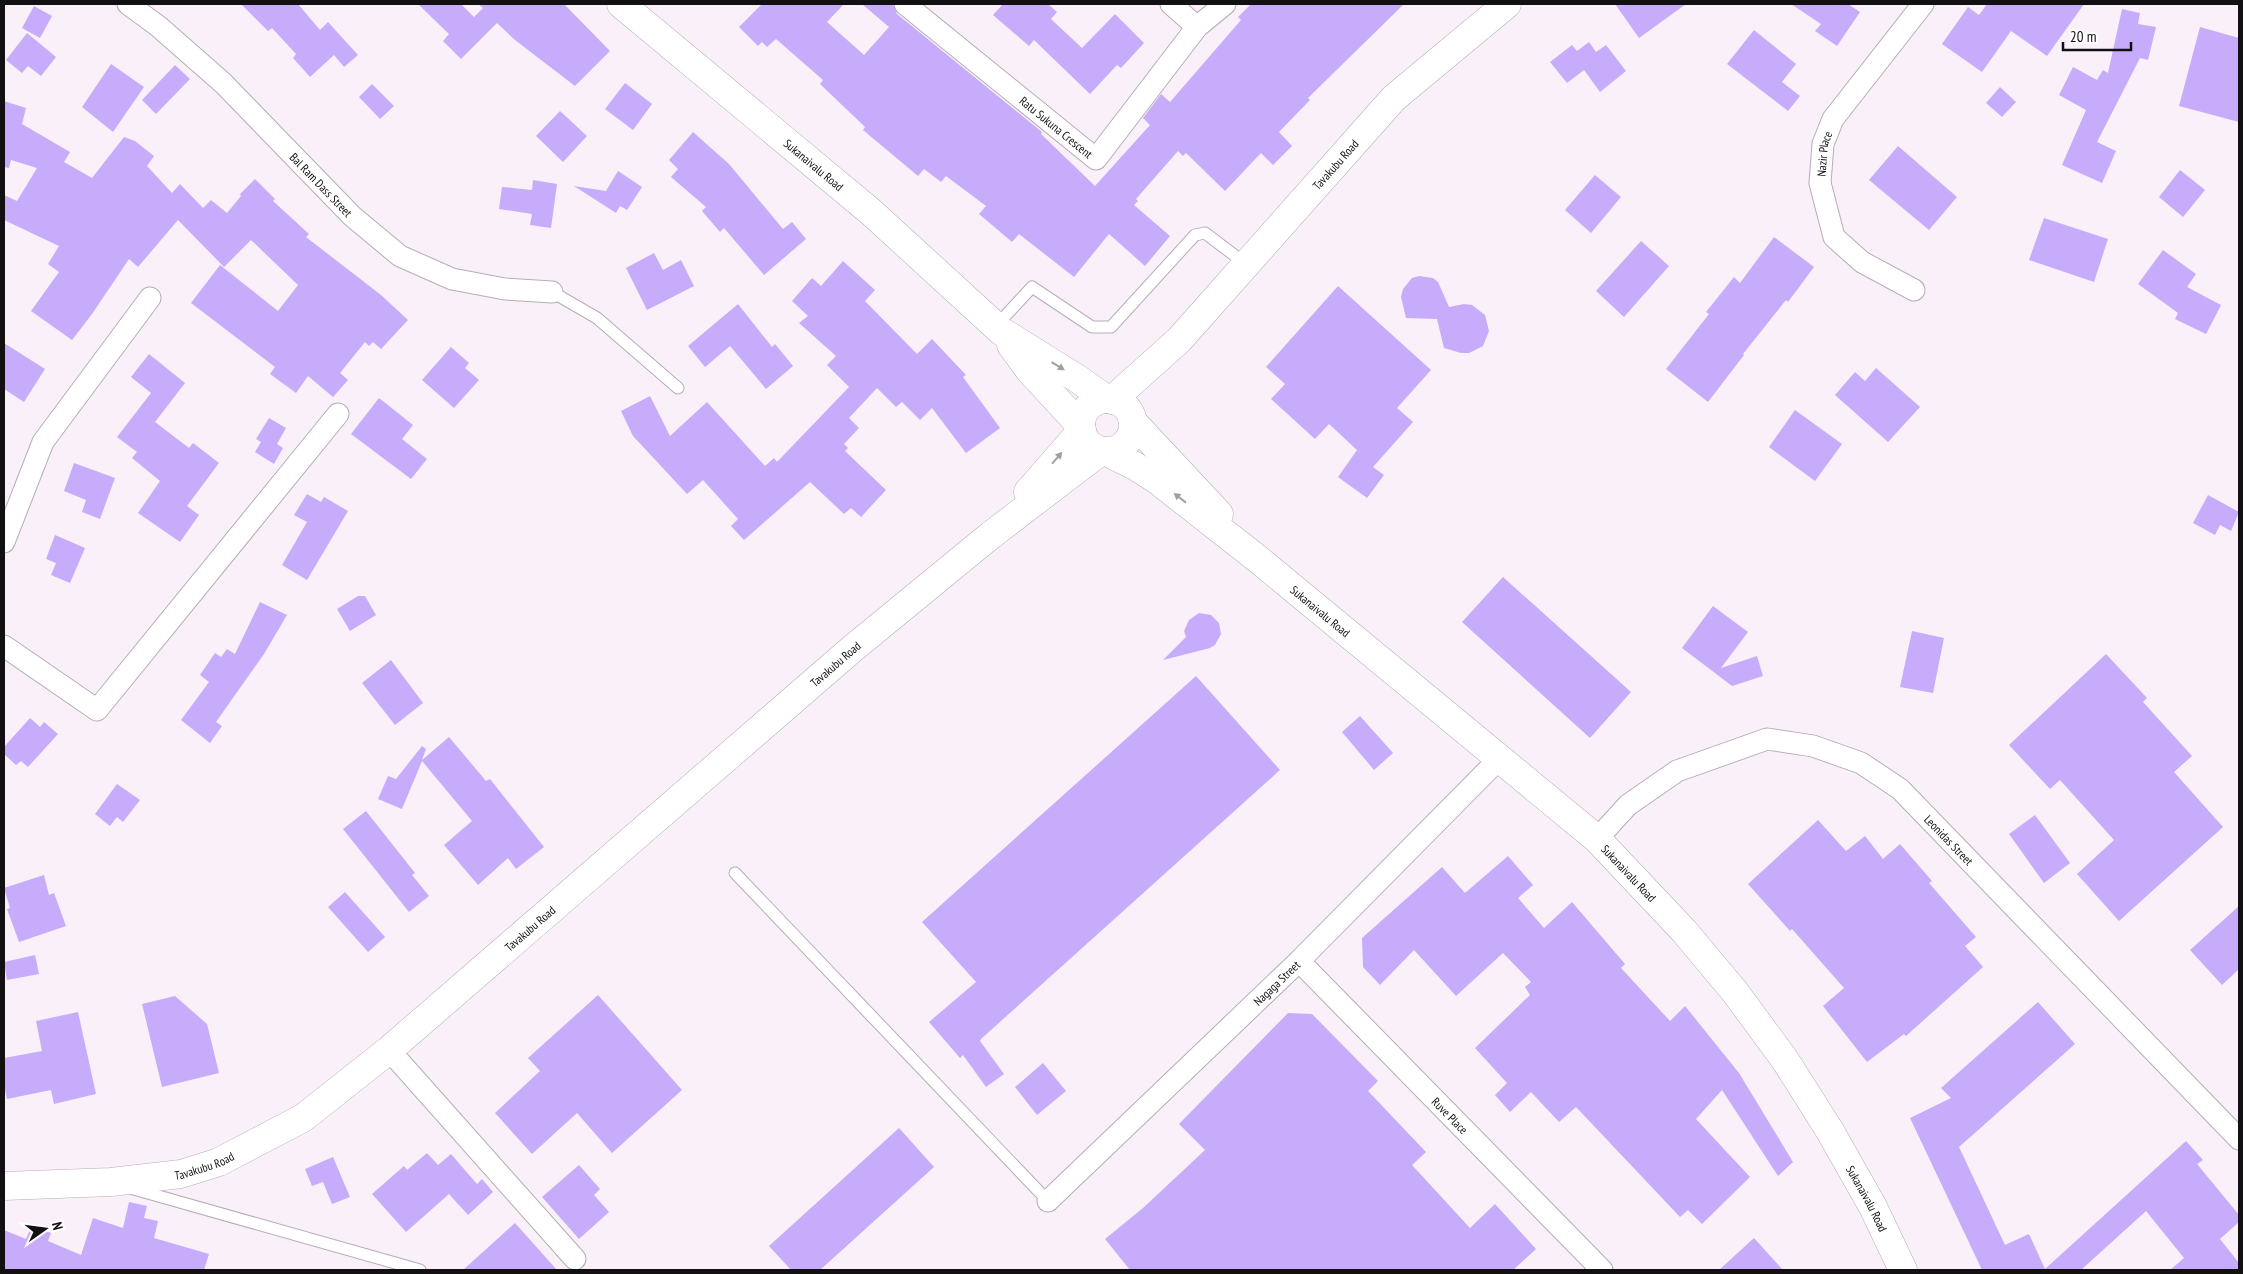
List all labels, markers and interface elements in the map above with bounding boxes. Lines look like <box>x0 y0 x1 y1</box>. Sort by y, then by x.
scale bar <box>2063 20 2130 52</box>
text: 20 m <box>2070 27 2096 46</box>
street label: Ratu Sukuna Crescent <box>1017 93 1097 161</box>
street label: Nazir Place <box>1813 129 1835 177</box>
street label: Sukanaivalu Road <box>781 135 847 194</box>
street label: Tavakubu Road <box>1309 136 1361 192</box>
street label: Bal Ram Dass Street <box>287 149 356 220</box>
one-way arrow <box>1051 362 1064 371</box>
one-way arrow <box>1052 452 1063 465</box>
one-way arrow <box>1173 493 1186 503</box>
street label: Sukanaivalu Road <box>1288 582 1354 640</box>
street label: Tavakubu Road <box>807 638 863 690</box>
street label: Leonidas Street <box>1921 811 1977 868</box>
street label: Sukanaivalu Road <box>1598 841 1660 905</box>
street label: Tavakubu Road <box>501 902 558 954</box>
street label: Nagaga Street <box>1250 956 1303 1008</box>
street label: Ruve Place <box>1429 1094 1471 1137</box>
street label: Tavakubu Road <box>174 1148 236 1182</box>
street label: Sukanaivalu Road <box>1843 1163 1891 1234</box>
north arrow <box>20 1204 70 1254</box>
text: N <box>48 1220 67 1232</box>

